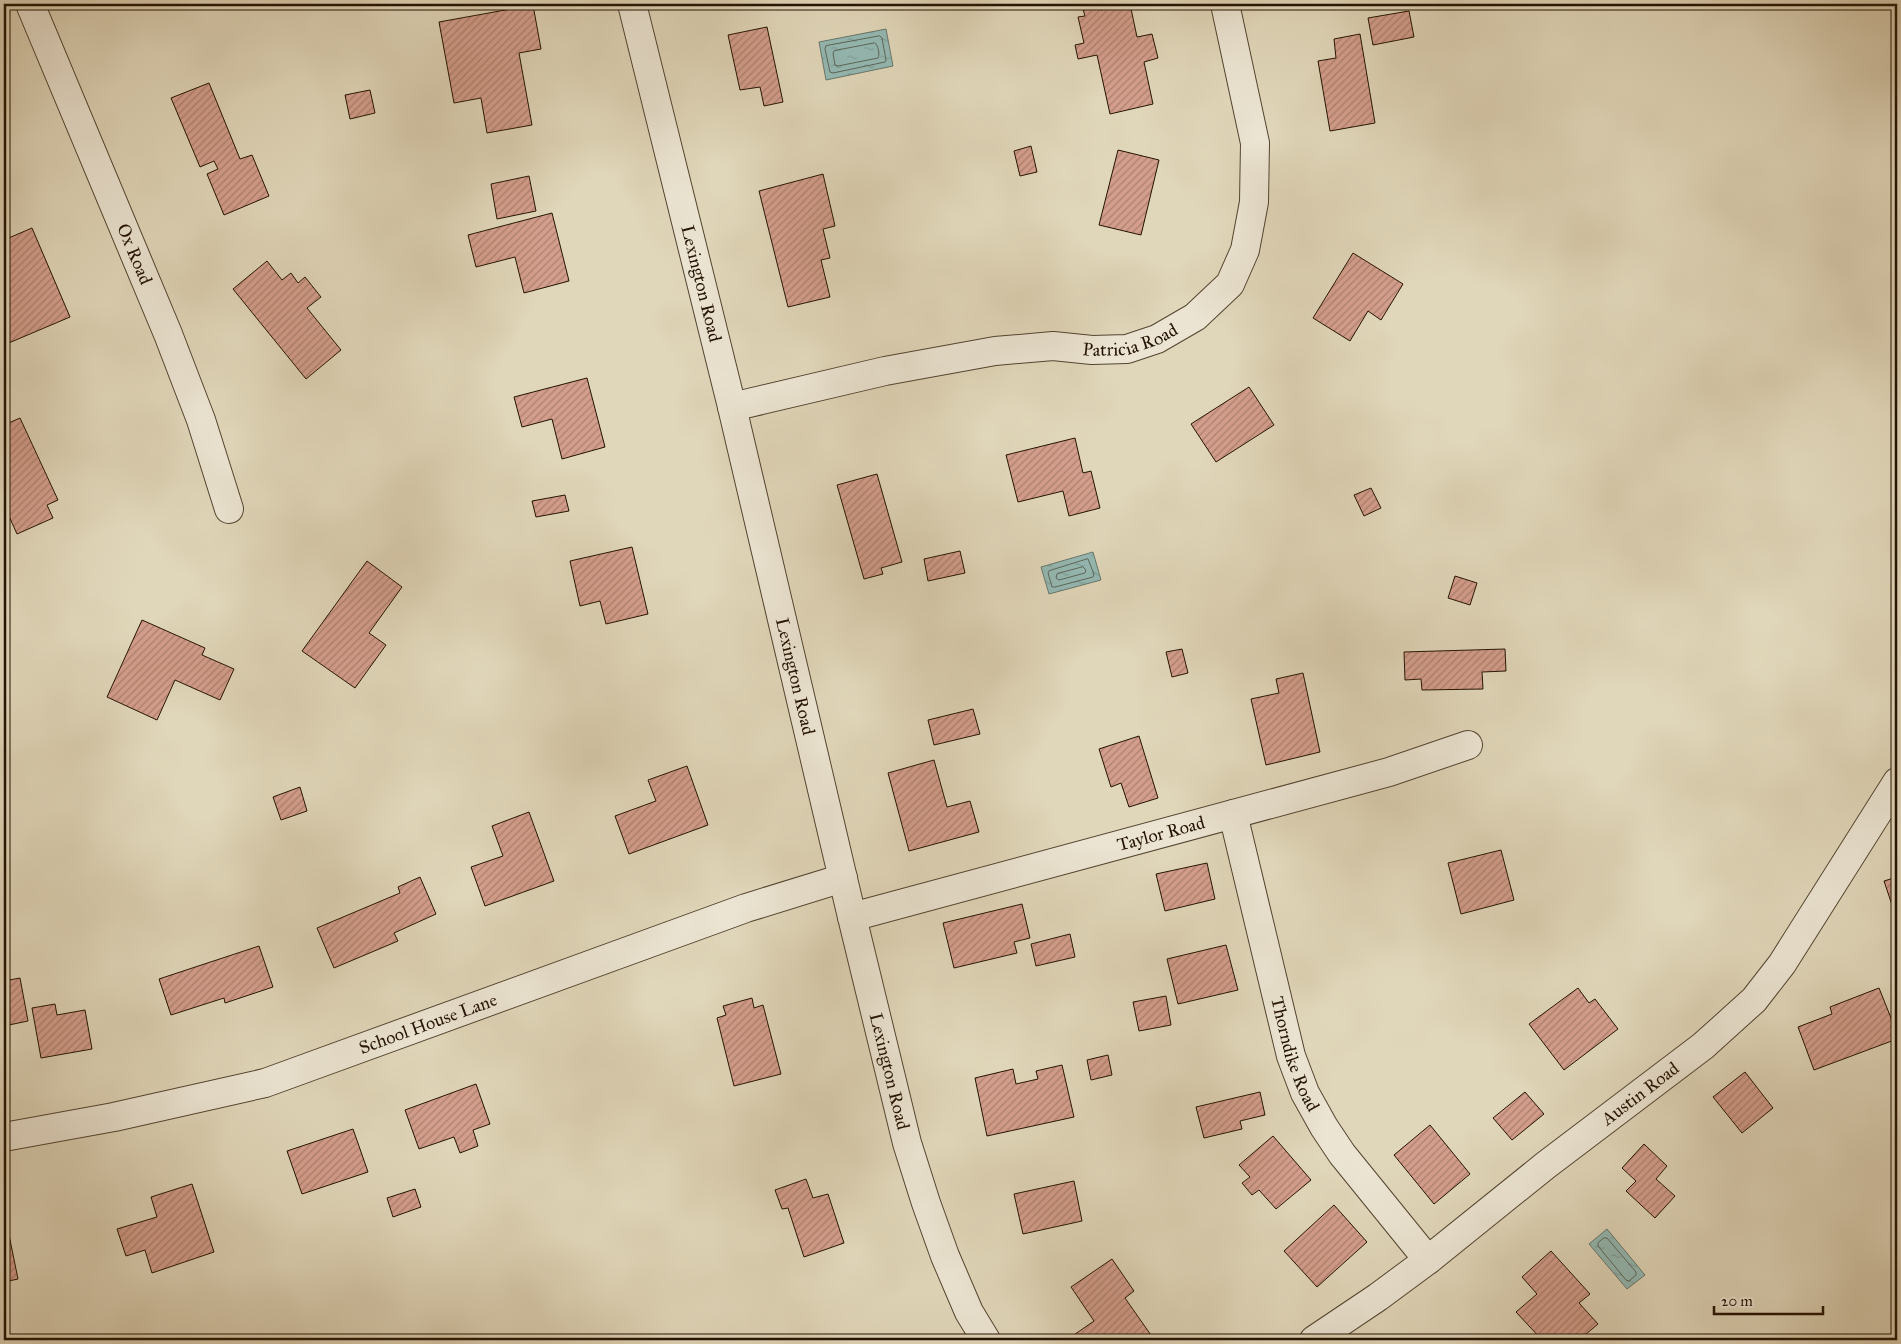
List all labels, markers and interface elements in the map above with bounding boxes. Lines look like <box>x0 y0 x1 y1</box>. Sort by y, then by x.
street label: Ox Road <box>112 220 157 288</box>
street label: Lexington Road <box>676 223 726 344</box>
street label: Patricia Road <box>1082 318 1182 361</box>
street label: Lexington Road <box>771 616 820 737</box>
street label: Taylor Road <box>1115 811 1207 856</box>
street label: School House Lane <box>356 989 500 1059</box>
street label: Thorndike Road <box>1266 994 1324 1115</box>
street label: Lexington Road <box>865 1011 914 1132</box>
street label: Austin Road <box>1596 1057 1683 1131</box>
scale bar <box>1714 1284 1822 1316</box>
text: 20 m <box>1721 1292 1753 1310</box>

